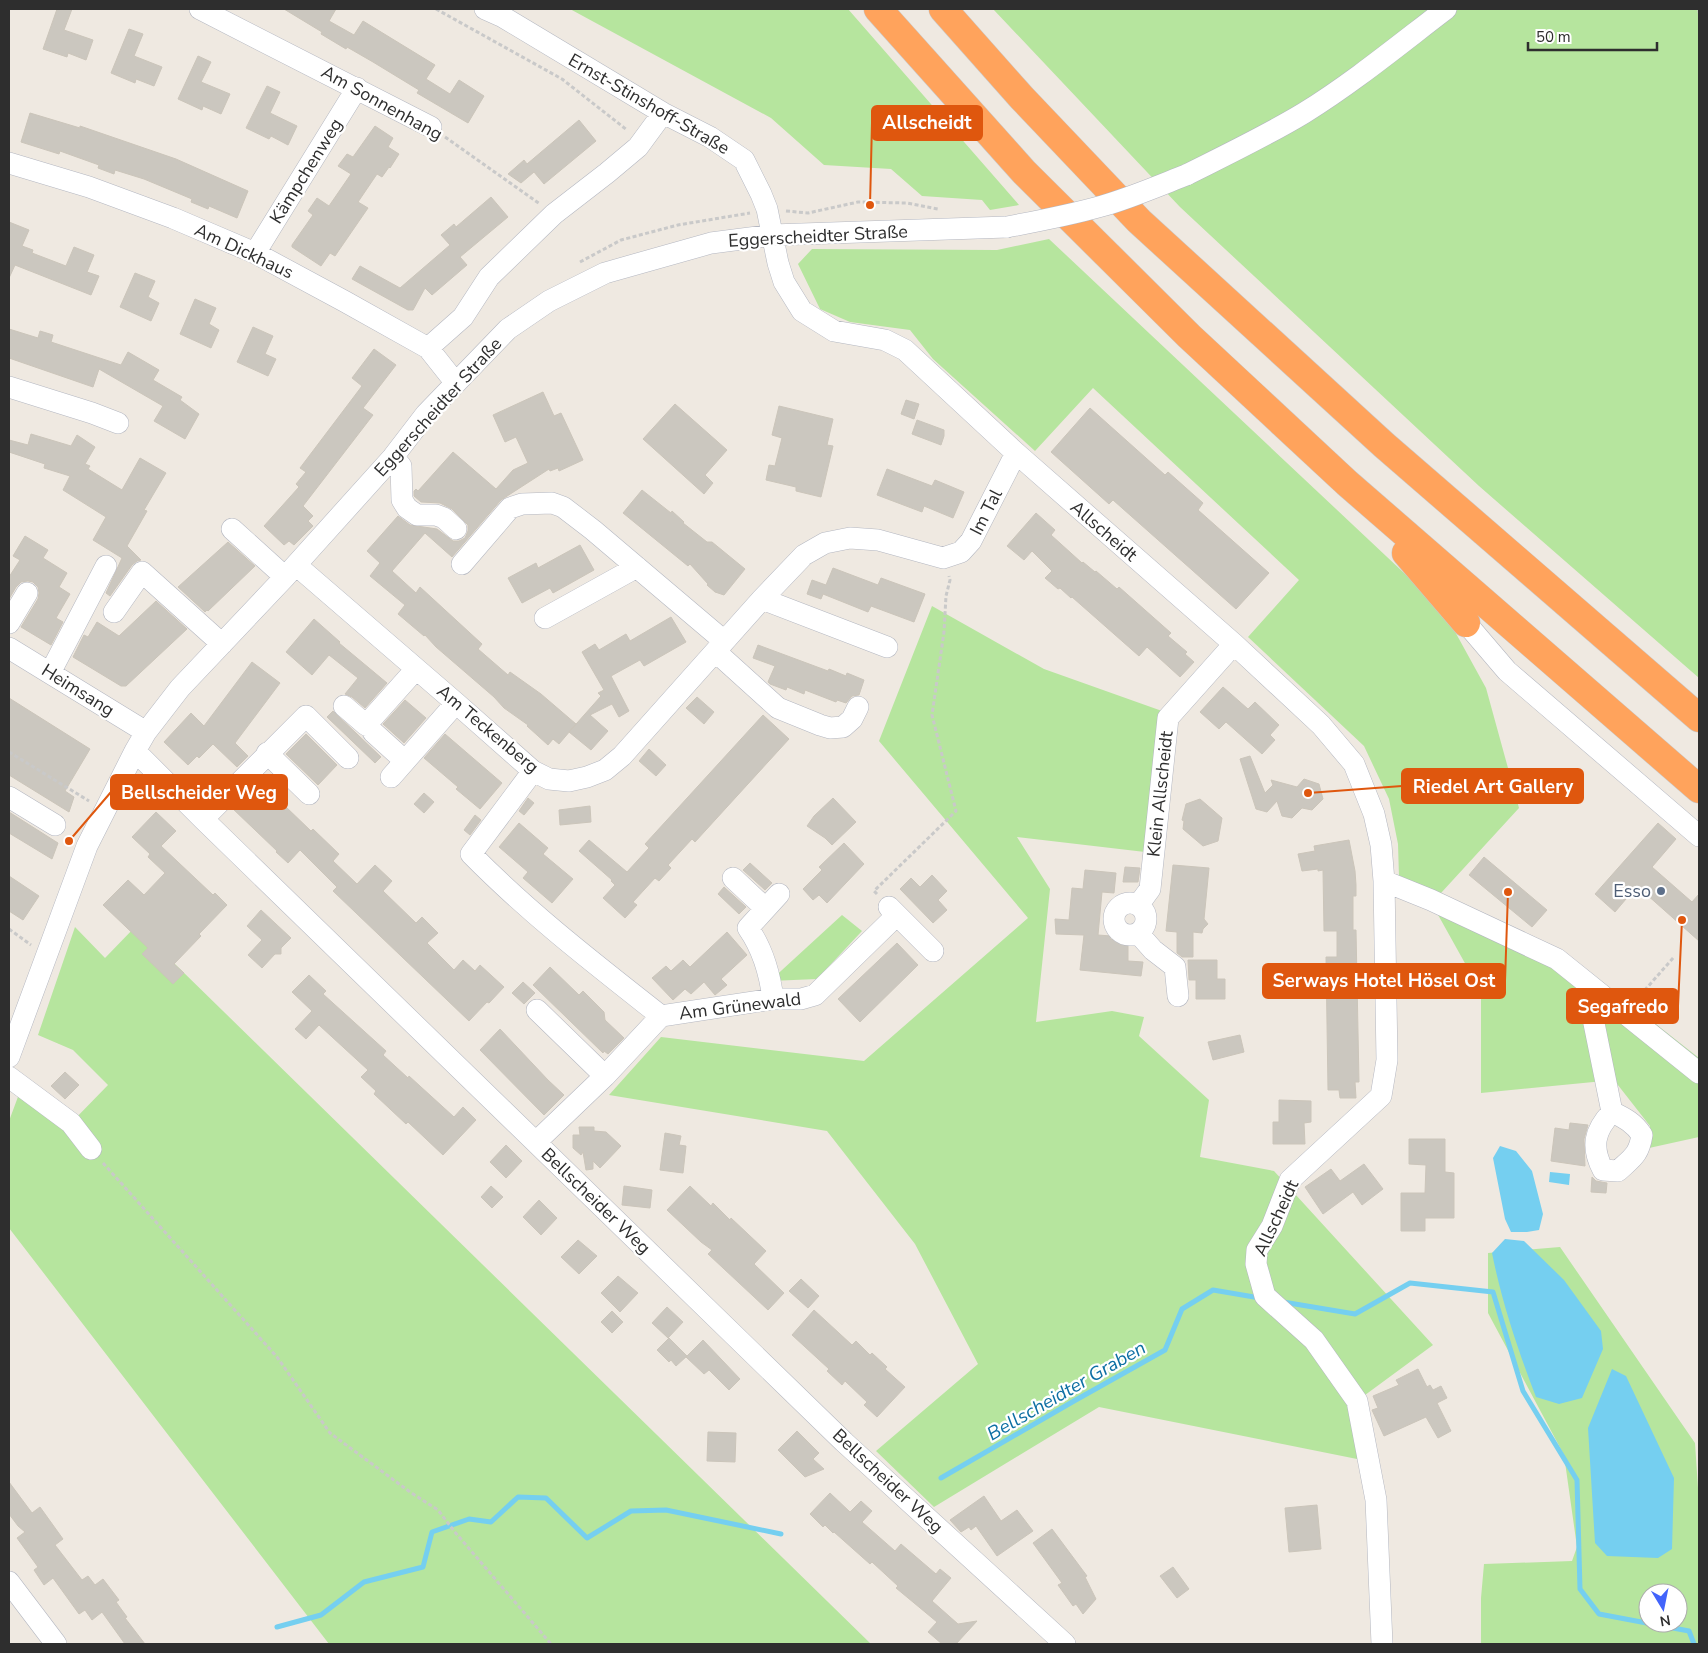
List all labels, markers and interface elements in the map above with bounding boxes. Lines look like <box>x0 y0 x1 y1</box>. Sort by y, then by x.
scale bar <box>1528 20 1657 52</box>
text: 50 m <box>1536 27 1571 47</box>
street label: Ernst-Stinshoff-Straße <box>564 48 734 160</box>
street label: Am Sonnenhang <box>317 60 447 146</box>
callout: Allscheidt <box>872 106 982 140</box>
text: Allscheidt <box>882 110 972 136</box>
street label: Kämpchenweg <box>264 114 348 228</box>
street label: Am Dickhaus <box>191 218 297 284</box>
street label: Eggerscheidter Straße <box>728 219 908 253</box>
street label: Eggerscheidter Straße <box>369 332 507 482</box>
street label: Im Tal <box>964 484 1008 539</box>
street label: Allscheidt <box>1065 495 1143 567</box>
street label: Heimsang <box>37 658 119 722</box>
street label: Am Teckenberg <box>432 679 544 779</box>
street label: Klein Allscheidt <box>1141 729 1179 858</box>
callout: Riedel Art Gallery <box>1402 769 1583 803</box>
text: Riedel Art Gallery <box>1413 774 1574 800</box>
callout: Bellscheider Weg <box>111 775 287 809</box>
text: Bellscheider Weg <box>121 780 277 806</box>
place label: Esso <box>1613 879 1651 903</box>
marker: Esso <box>1655 885 1667 897</box>
callout: Serways Hotel Hösel Ost <box>1263 964 1505 998</box>
text: Serways Hotel Hösel Ost <box>1273 968 1496 994</box>
street label: Am Grünewald <box>678 987 802 1025</box>
callout: Segafredo <box>1567 989 1678 1023</box>
text: Segafredo <box>1577 994 1669 1020</box>
street label: Bellscheider Weg <box>536 1143 656 1259</box>
street label: Allscheidt <box>1248 1175 1304 1260</box>
water label: Bellscheidter Graben <box>982 1335 1151 1447</box>
street label: Bellscheider Weg <box>827 1423 949 1539</box>
north arrow <box>1638 1583 1688 1633</box>
text: N <box>1658 1610 1672 1631</box>

